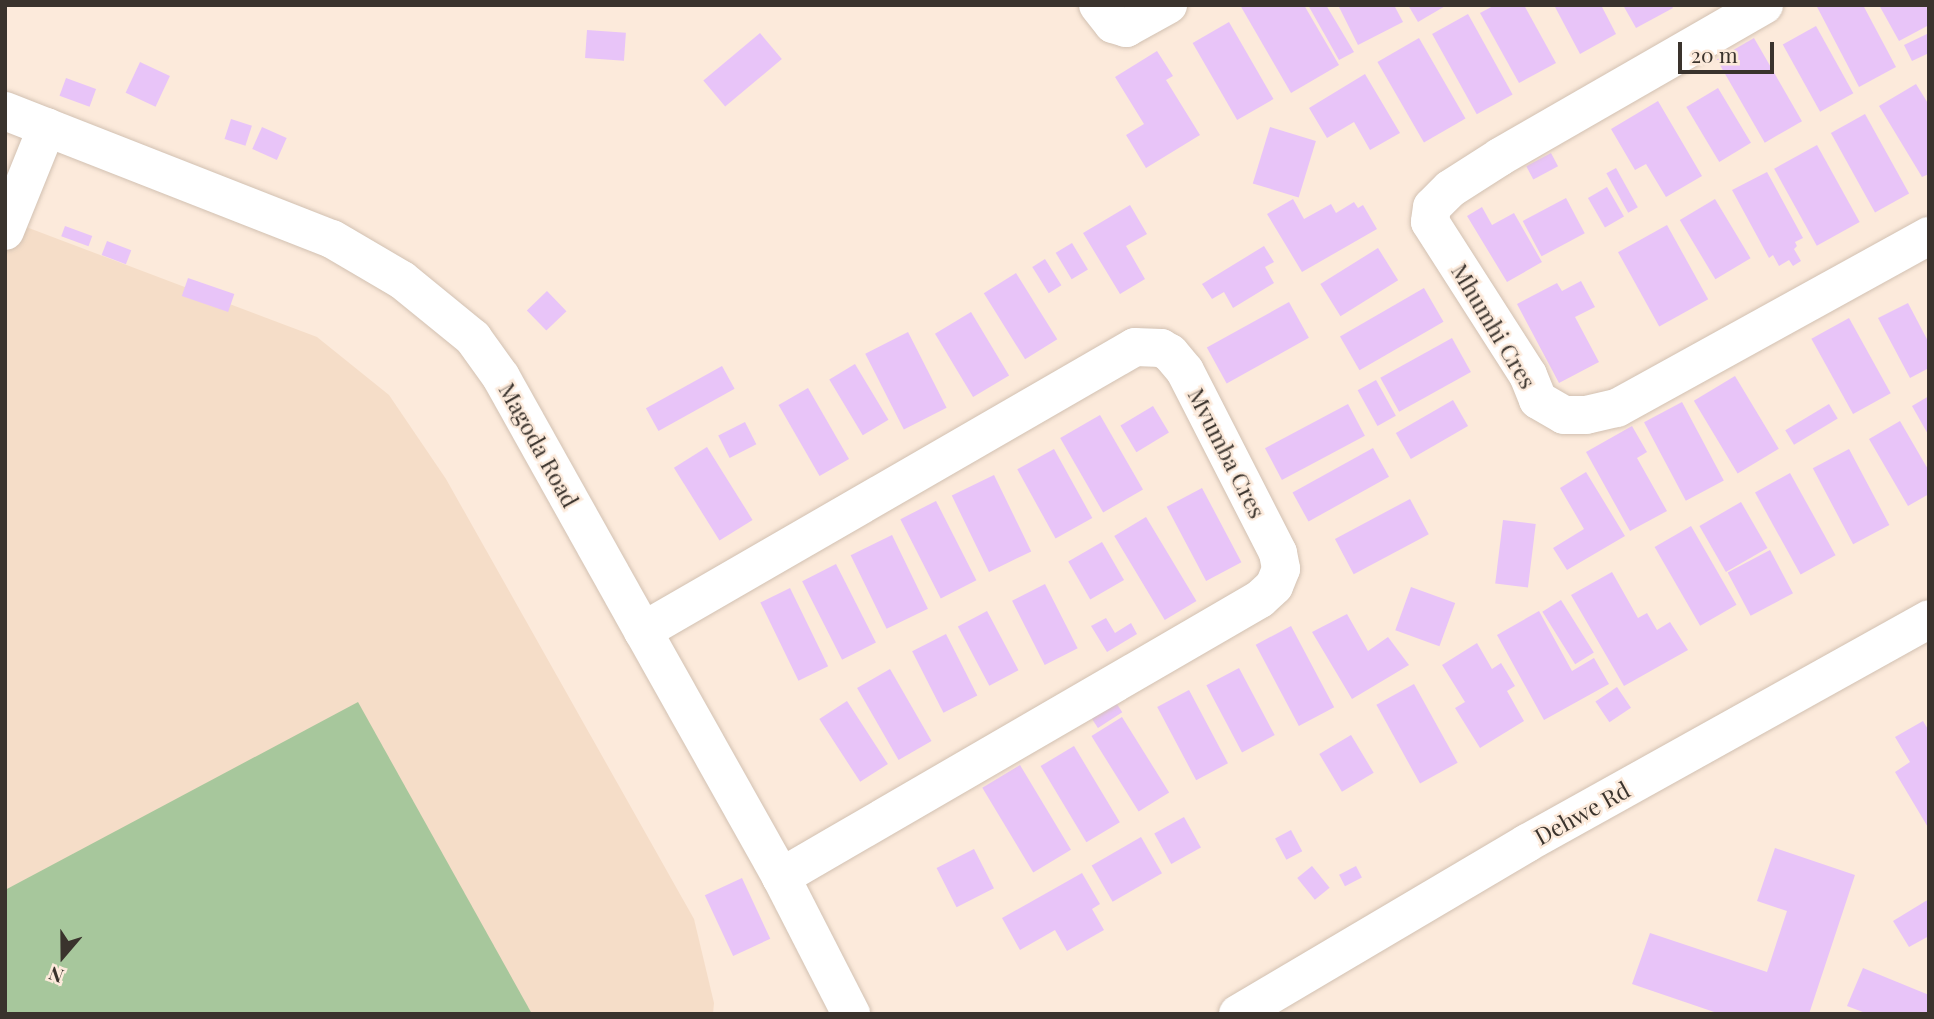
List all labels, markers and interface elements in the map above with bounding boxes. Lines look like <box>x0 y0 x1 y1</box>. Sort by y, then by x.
scale bar <box>1682 28 1778 72</box>
text: 20 m <box>1691 40 1738 68</box>
street label: Mhumhi Cres <box>1446 259 1542 393</box>
street label: Magoda Road <box>493 378 585 512</box>
street label: Mvumba Cres <box>1182 383 1272 523</box>
street label: Dehwe Rd <box>1530 776 1634 850</box>
north arrow <box>28 921 98 991</box>
text: N <box>45 961 67 990</box>

